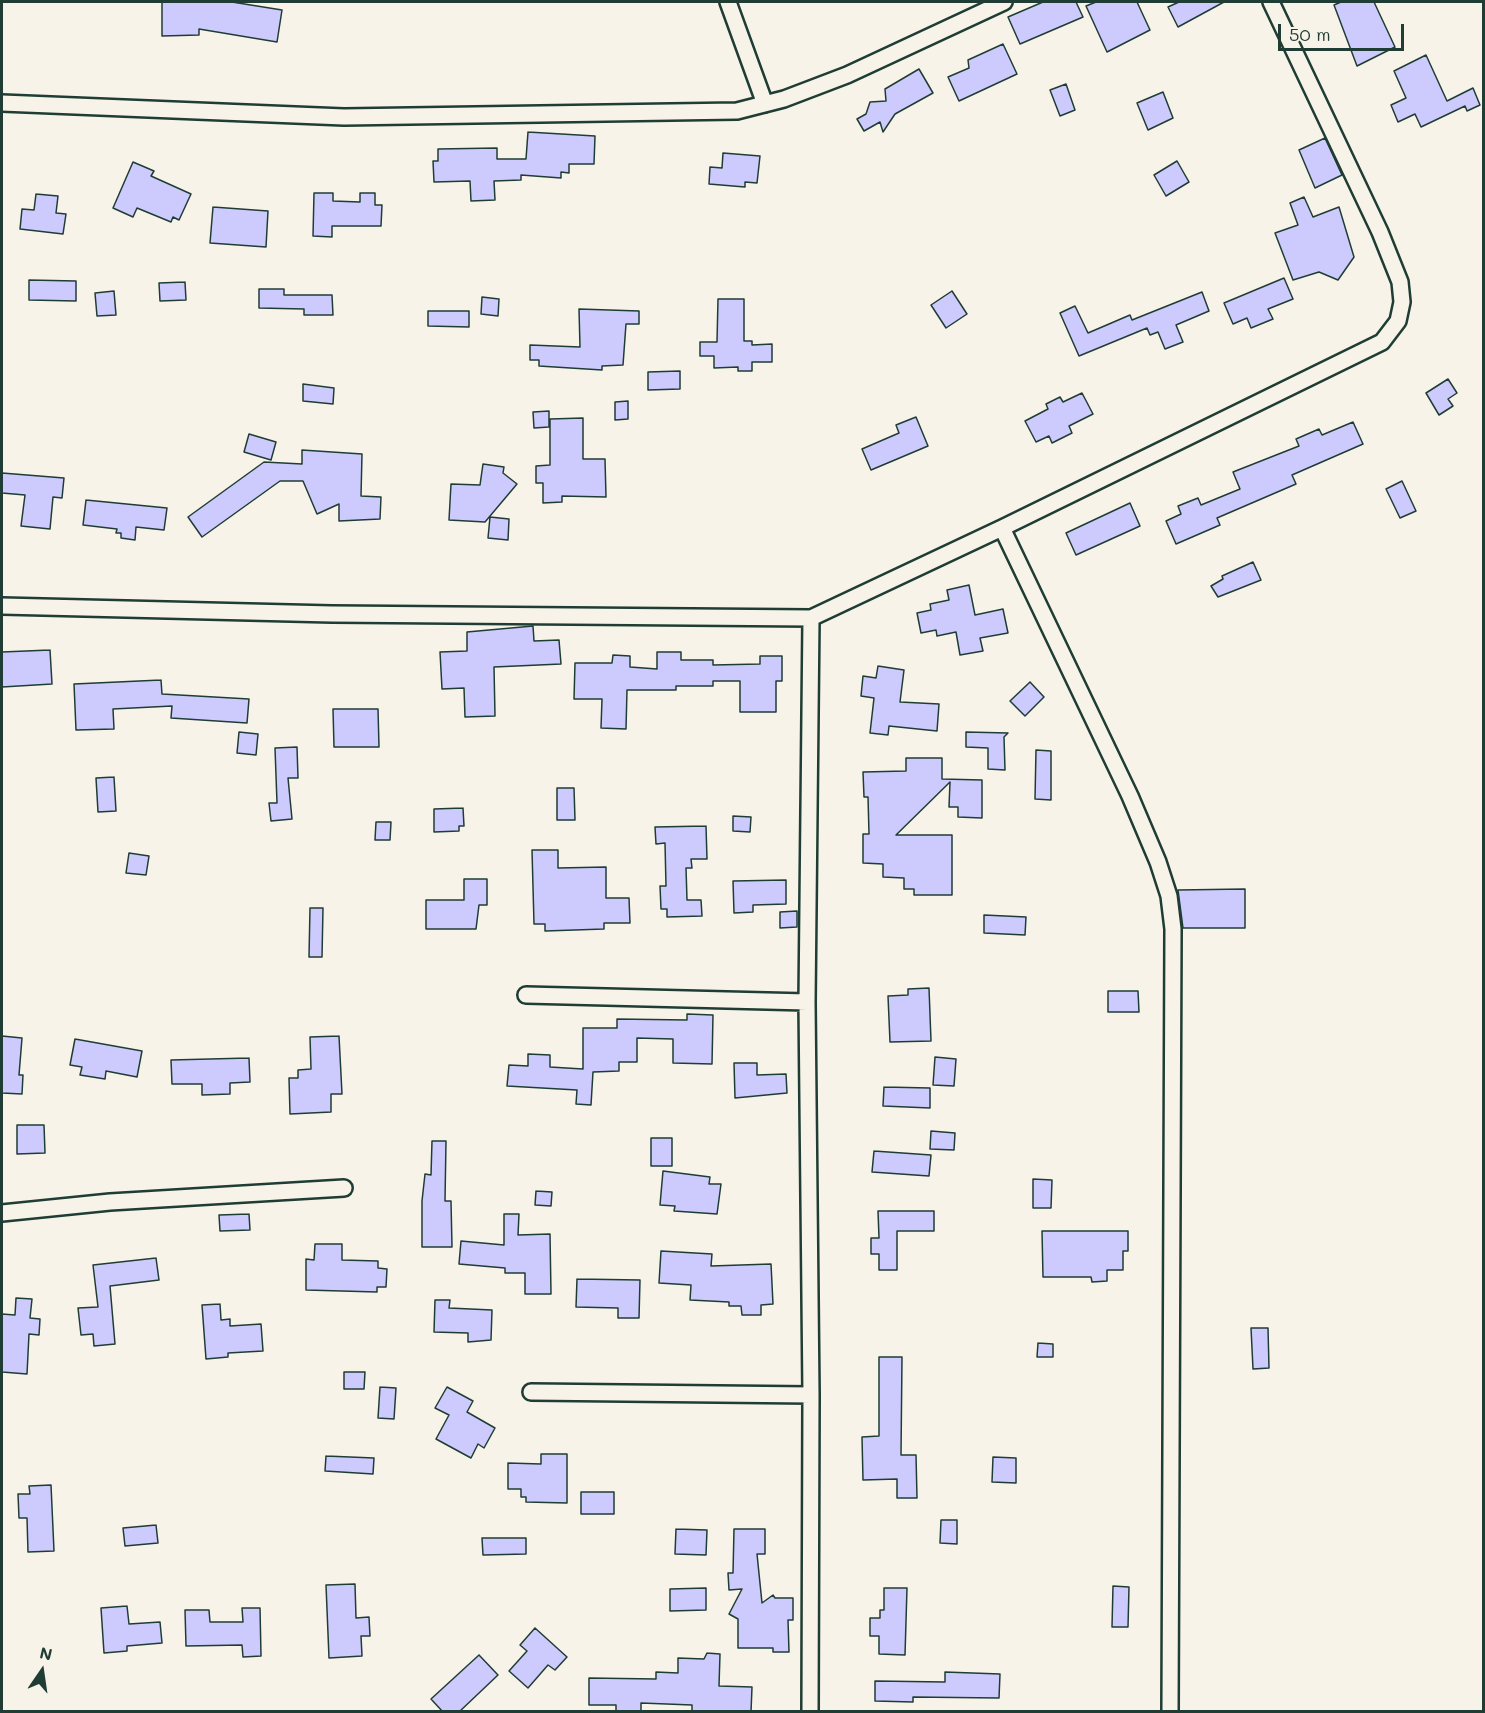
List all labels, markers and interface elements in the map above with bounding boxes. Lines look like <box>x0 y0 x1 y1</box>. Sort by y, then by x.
scale bar <box>1281 12 1407 50</box>
text: 50 m <box>1289 22 1331 46</box>
north arrow <box>12 1641 72 1701</box>
text: N <box>38 1641 54 1665</box>

